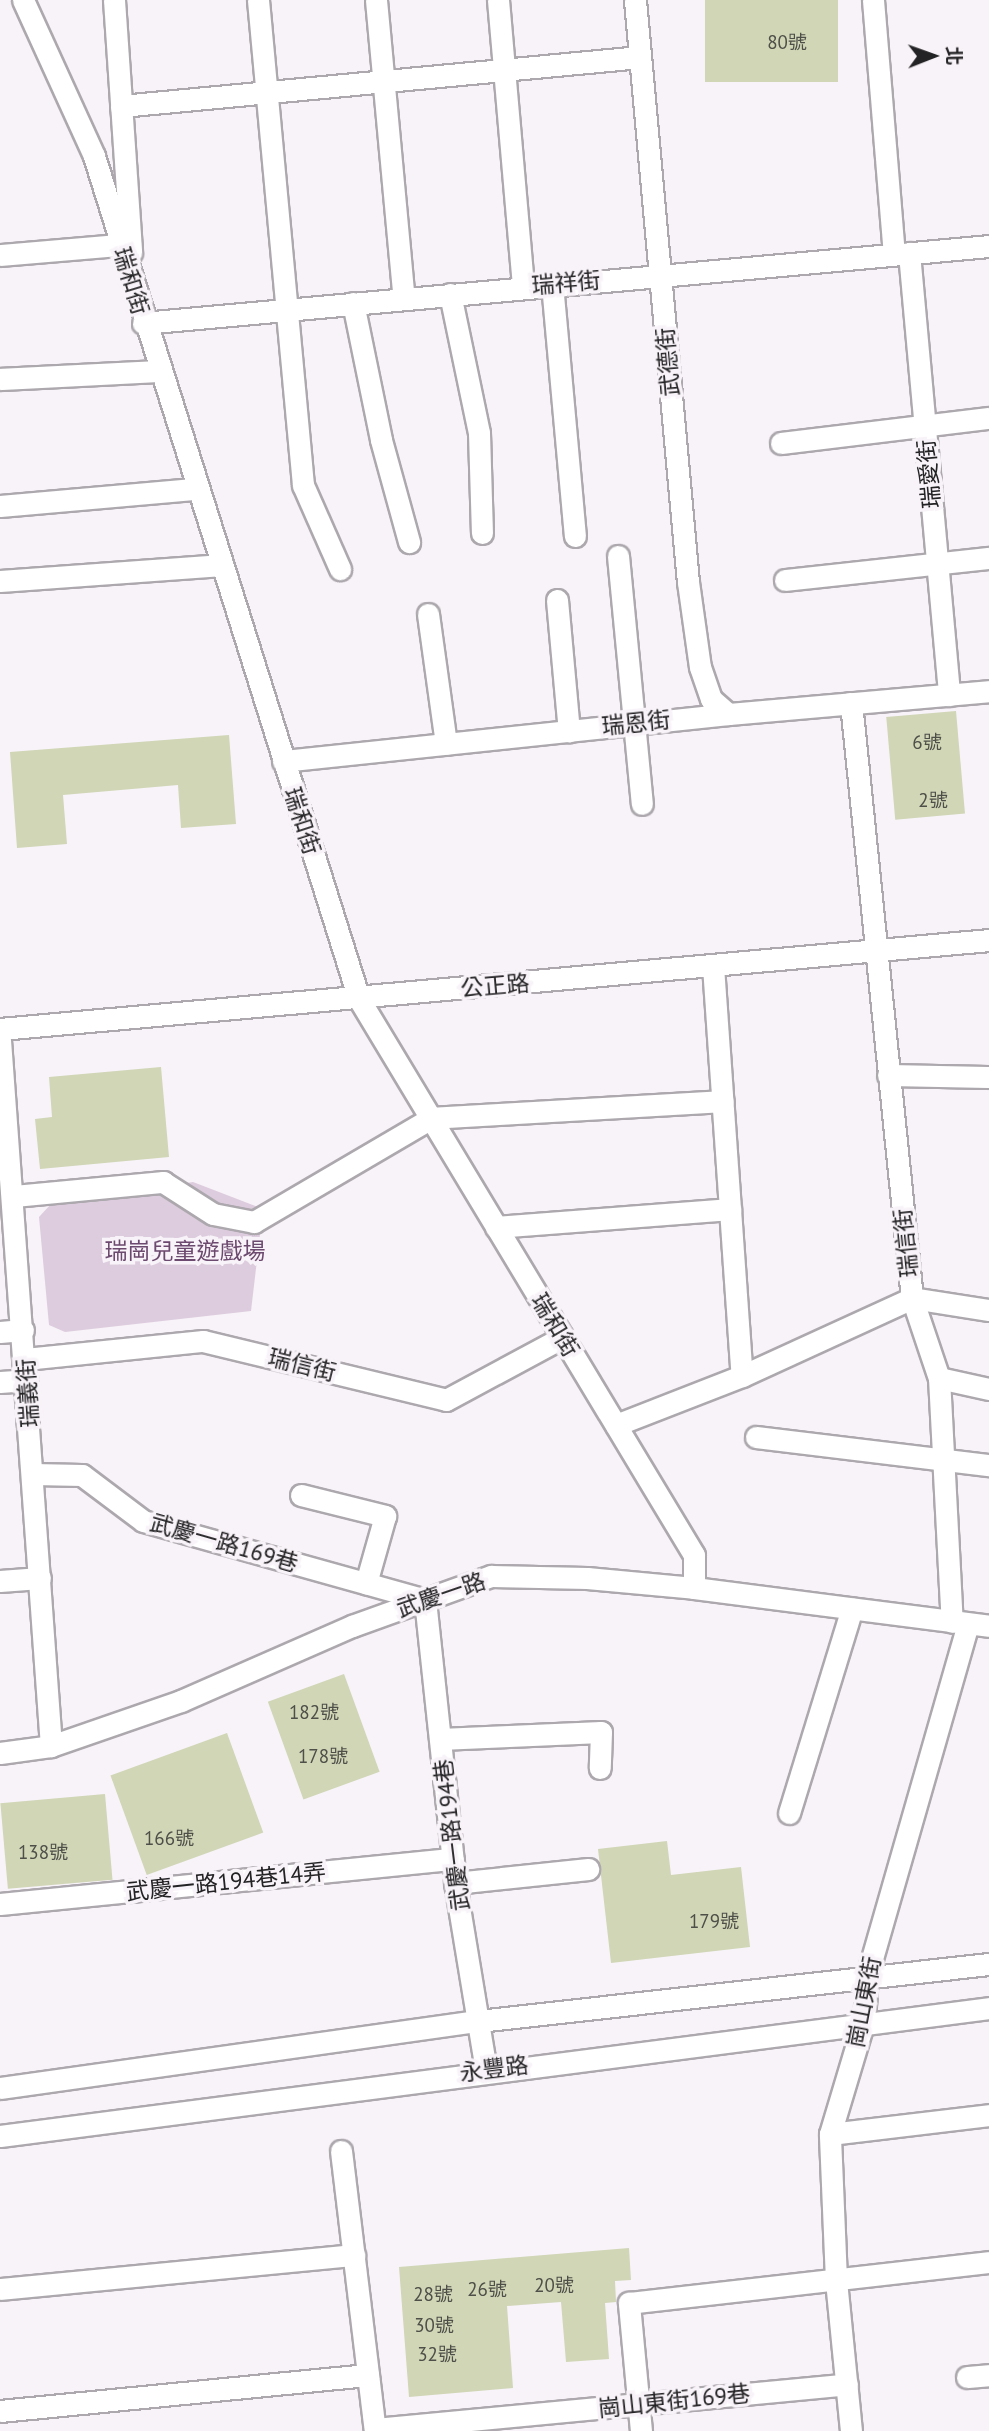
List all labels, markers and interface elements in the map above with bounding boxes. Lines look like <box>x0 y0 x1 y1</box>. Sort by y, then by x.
north arrow <box>898 21 968 91</box>
house number: 80號 <box>767 32 807 54</box>
text: 北 <box>942 46 966 65</box>
street label: 瑞和街 <box>108 244 154 318</box>
street label: 瑞祥街 <box>530 266 602 300</box>
street label: 武德街 <box>651 326 685 398</box>
street label: 瑞愛街 <box>912 438 946 510</box>
street label: 瑞恩街 <box>600 706 672 740</box>
house number: 6號 <box>912 732 942 754</box>
street label: 瑞和街 <box>278 784 326 858</box>
house number: 2號 <box>918 790 948 812</box>
street label: 公正路 <box>459 969 531 1003</box>
street label: 瑞信街 <box>889 1207 923 1279</box>
park label: 瑞崗兒童遊戲場 <box>105 1237 265 1265</box>
street label: 瑞和街 <box>525 1288 585 1362</box>
street label: 瑞信街 <box>265 1343 339 1387</box>
street label: 瑞義街 <box>12 1358 44 1428</box>
street label: 武慶一路169巷 <box>147 1509 301 1577</box>
street label: 武慶一路 <box>393 1567 489 1623</box>
house number: 182號 <box>289 1702 339 1724</box>
house number: 178號 <box>298 1746 348 1768</box>
street label: 武慶一路194巷 <box>429 1758 475 1912</box>
house number: 166號 <box>144 1828 194 1850</box>
house number: 138號 <box>18 1842 68 1864</box>
street label: 武慶一路194巷14弄 <box>125 1858 327 1906</box>
house number: 179號 <box>689 1911 739 1933</box>
street label: 崗山東街 <box>842 1954 886 2050</box>
street label: 永豐路 <box>458 2051 530 2087</box>
house number: 20號 <box>534 2275 574 2297</box>
house number: 26號 <box>467 2279 507 2301</box>
house number: 28號 <box>413 2284 453 2306</box>
house number: 30號 <box>414 2315 454 2337</box>
house number: 32號 <box>417 2344 457 2366</box>
street label: 崗山東街169巷 <box>597 2379 751 2423</box>

